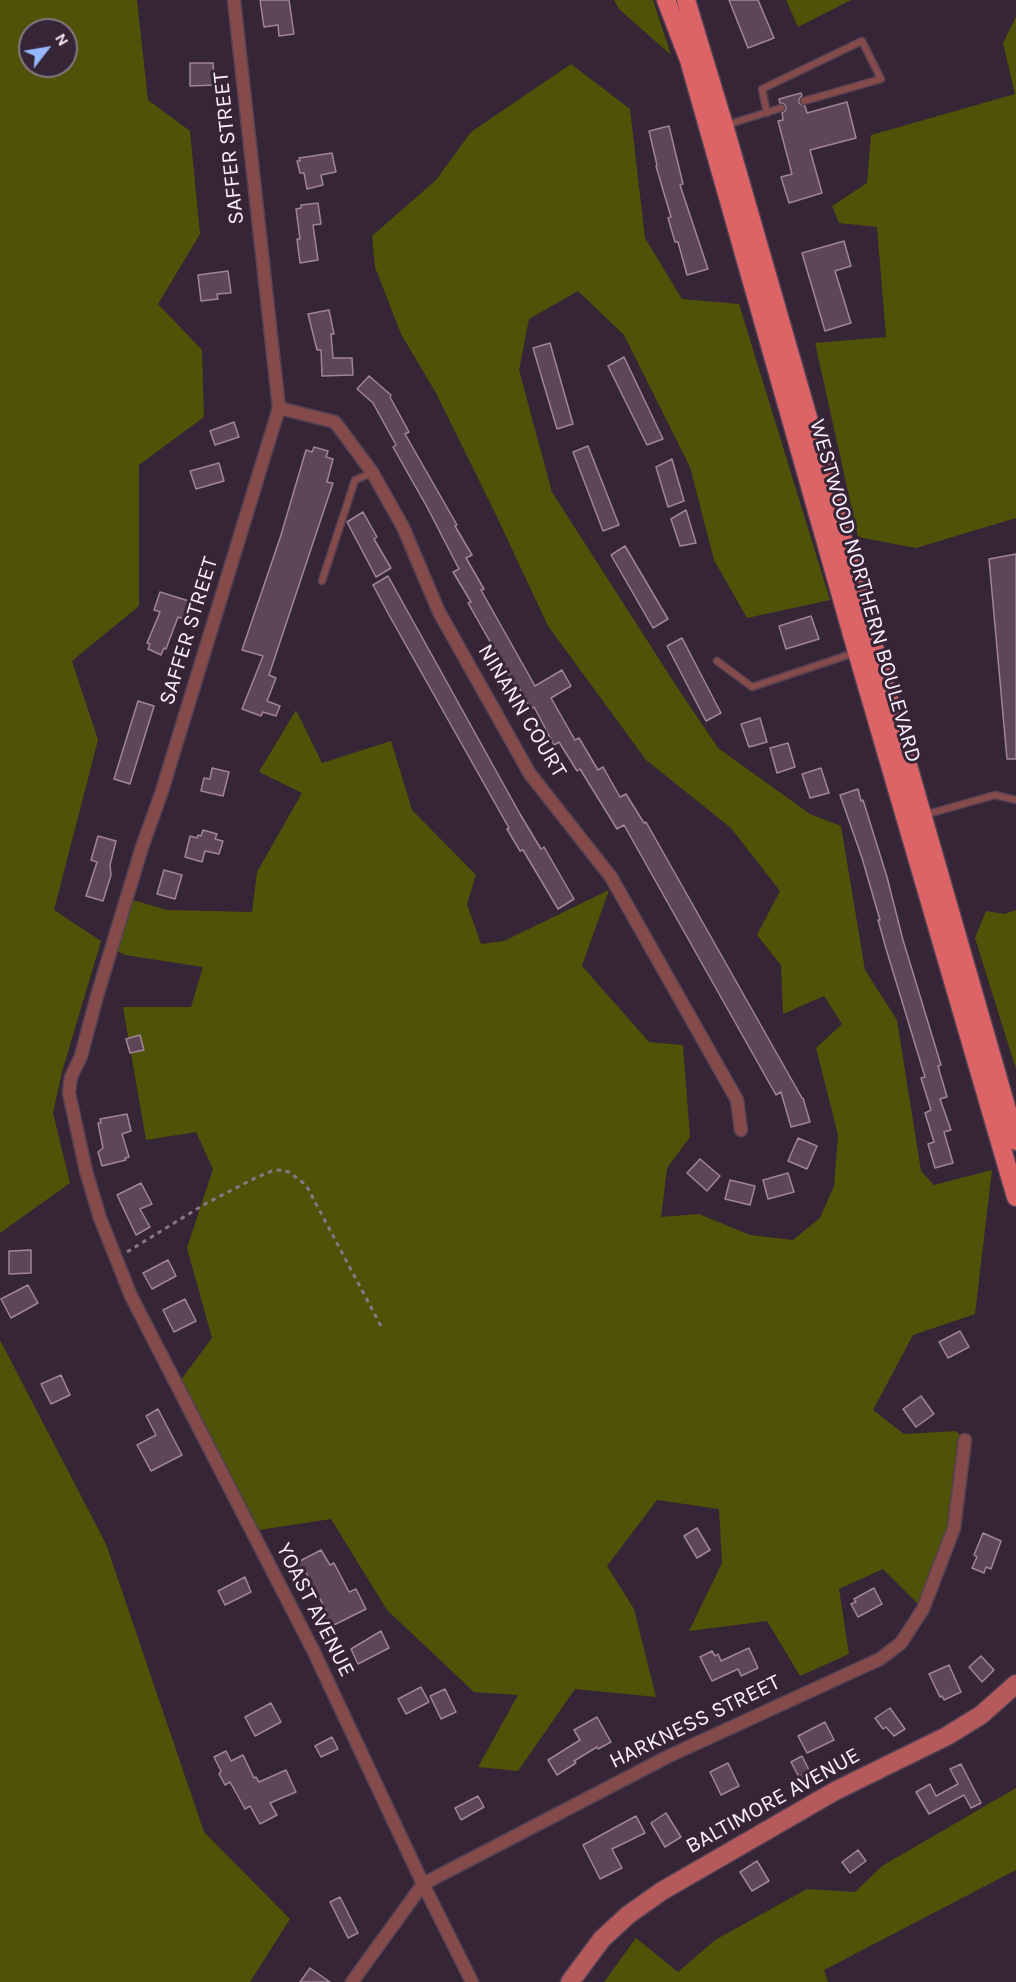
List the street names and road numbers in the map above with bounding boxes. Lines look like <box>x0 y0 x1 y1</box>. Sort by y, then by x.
street label: SAFFER STREET <box>208 70 250 226</box>
street label: WESTWOOD NORTHERN BOULEVARD <box>803 416 927 766</box>
street label: SAFFER STREET <box>154 554 224 708</box>
street label: NINANN COURT <box>472 640 572 782</box>
street label: YOAST AVENUE <box>270 1539 360 1681</box>
street label: HARKNESS STREET <box>605 1669 785 1775</box>
street label: BALTIMORE AVENUE <box>681 1742 865 1860</box>

